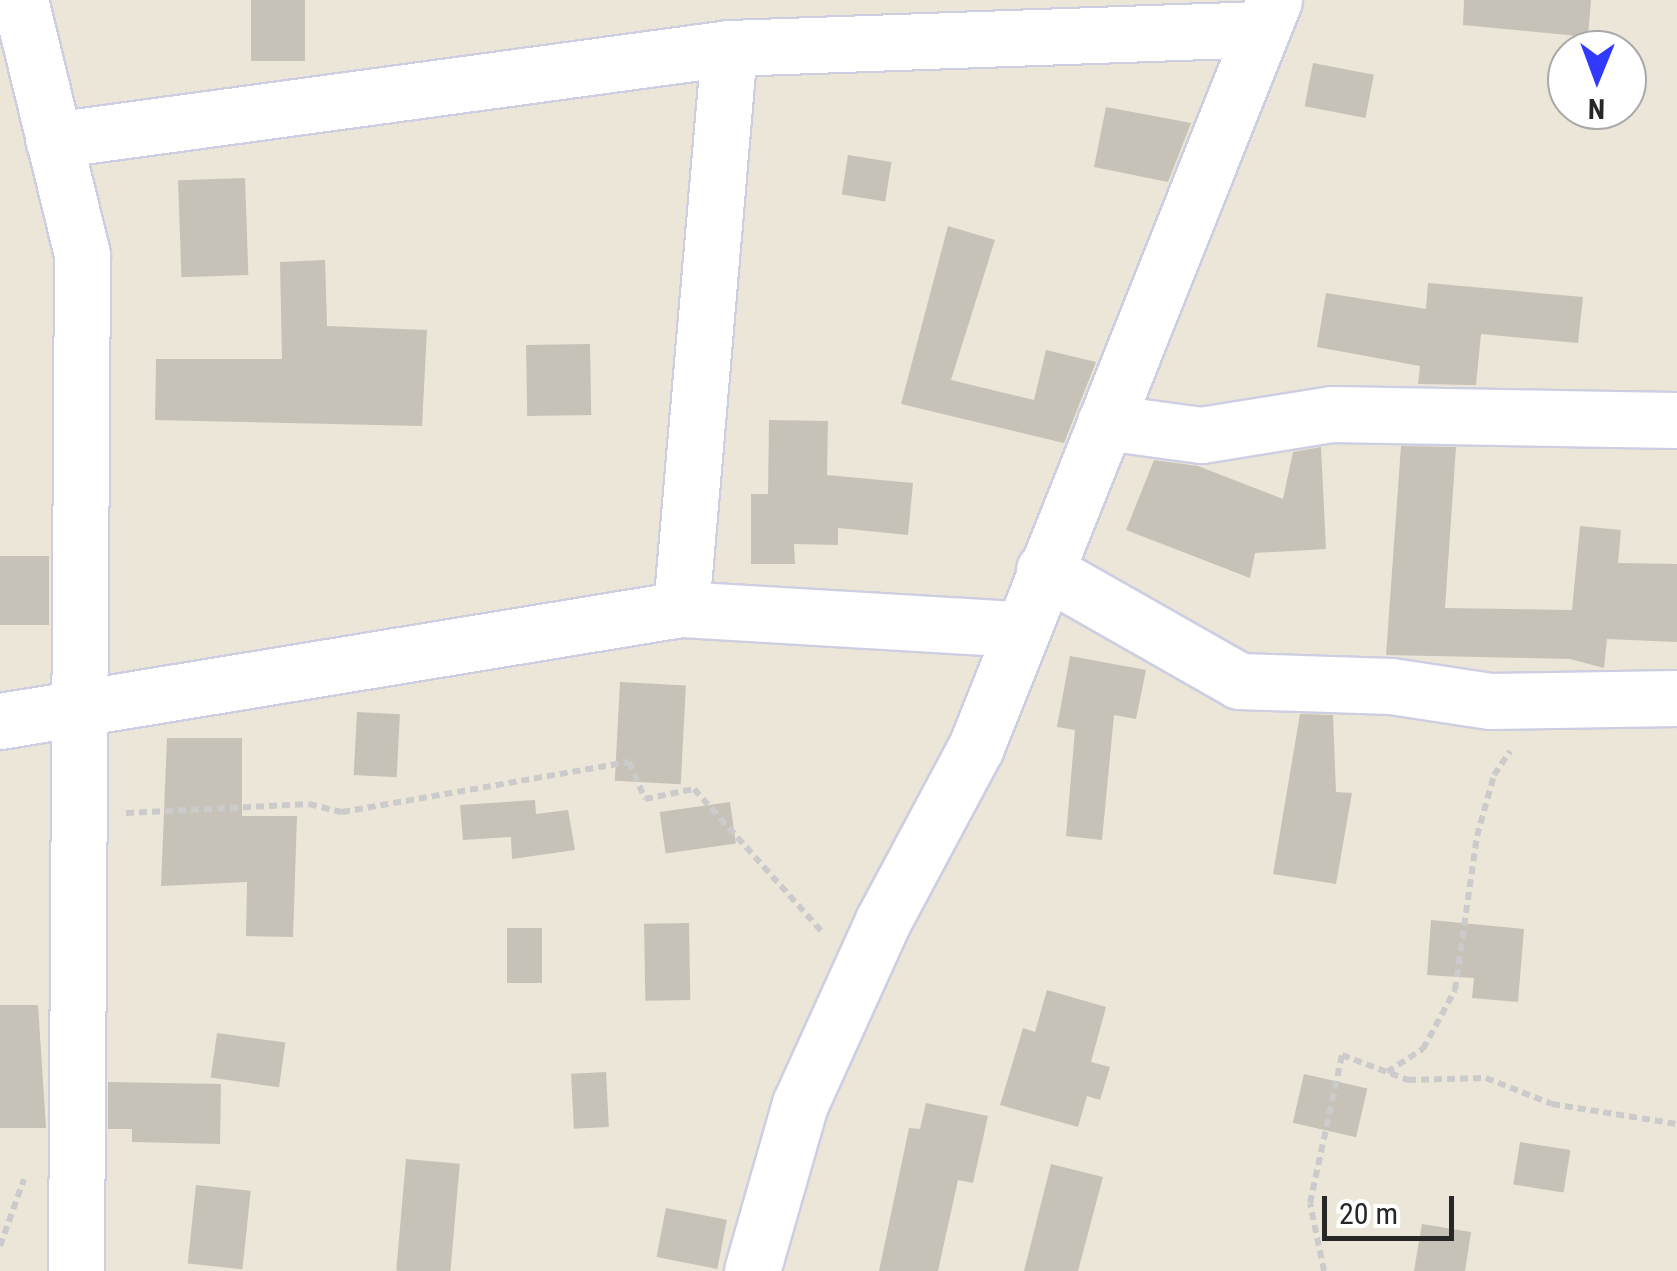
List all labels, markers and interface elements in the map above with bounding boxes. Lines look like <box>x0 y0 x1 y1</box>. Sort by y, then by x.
north arrow <box>1547 30 1647 130</box>
text: N <box>1588 92 1605 125</box>
scale bar <box>1327 1176 1460 1238</box>
text: 20 m <box>1339 1196 1398 1231</box>

